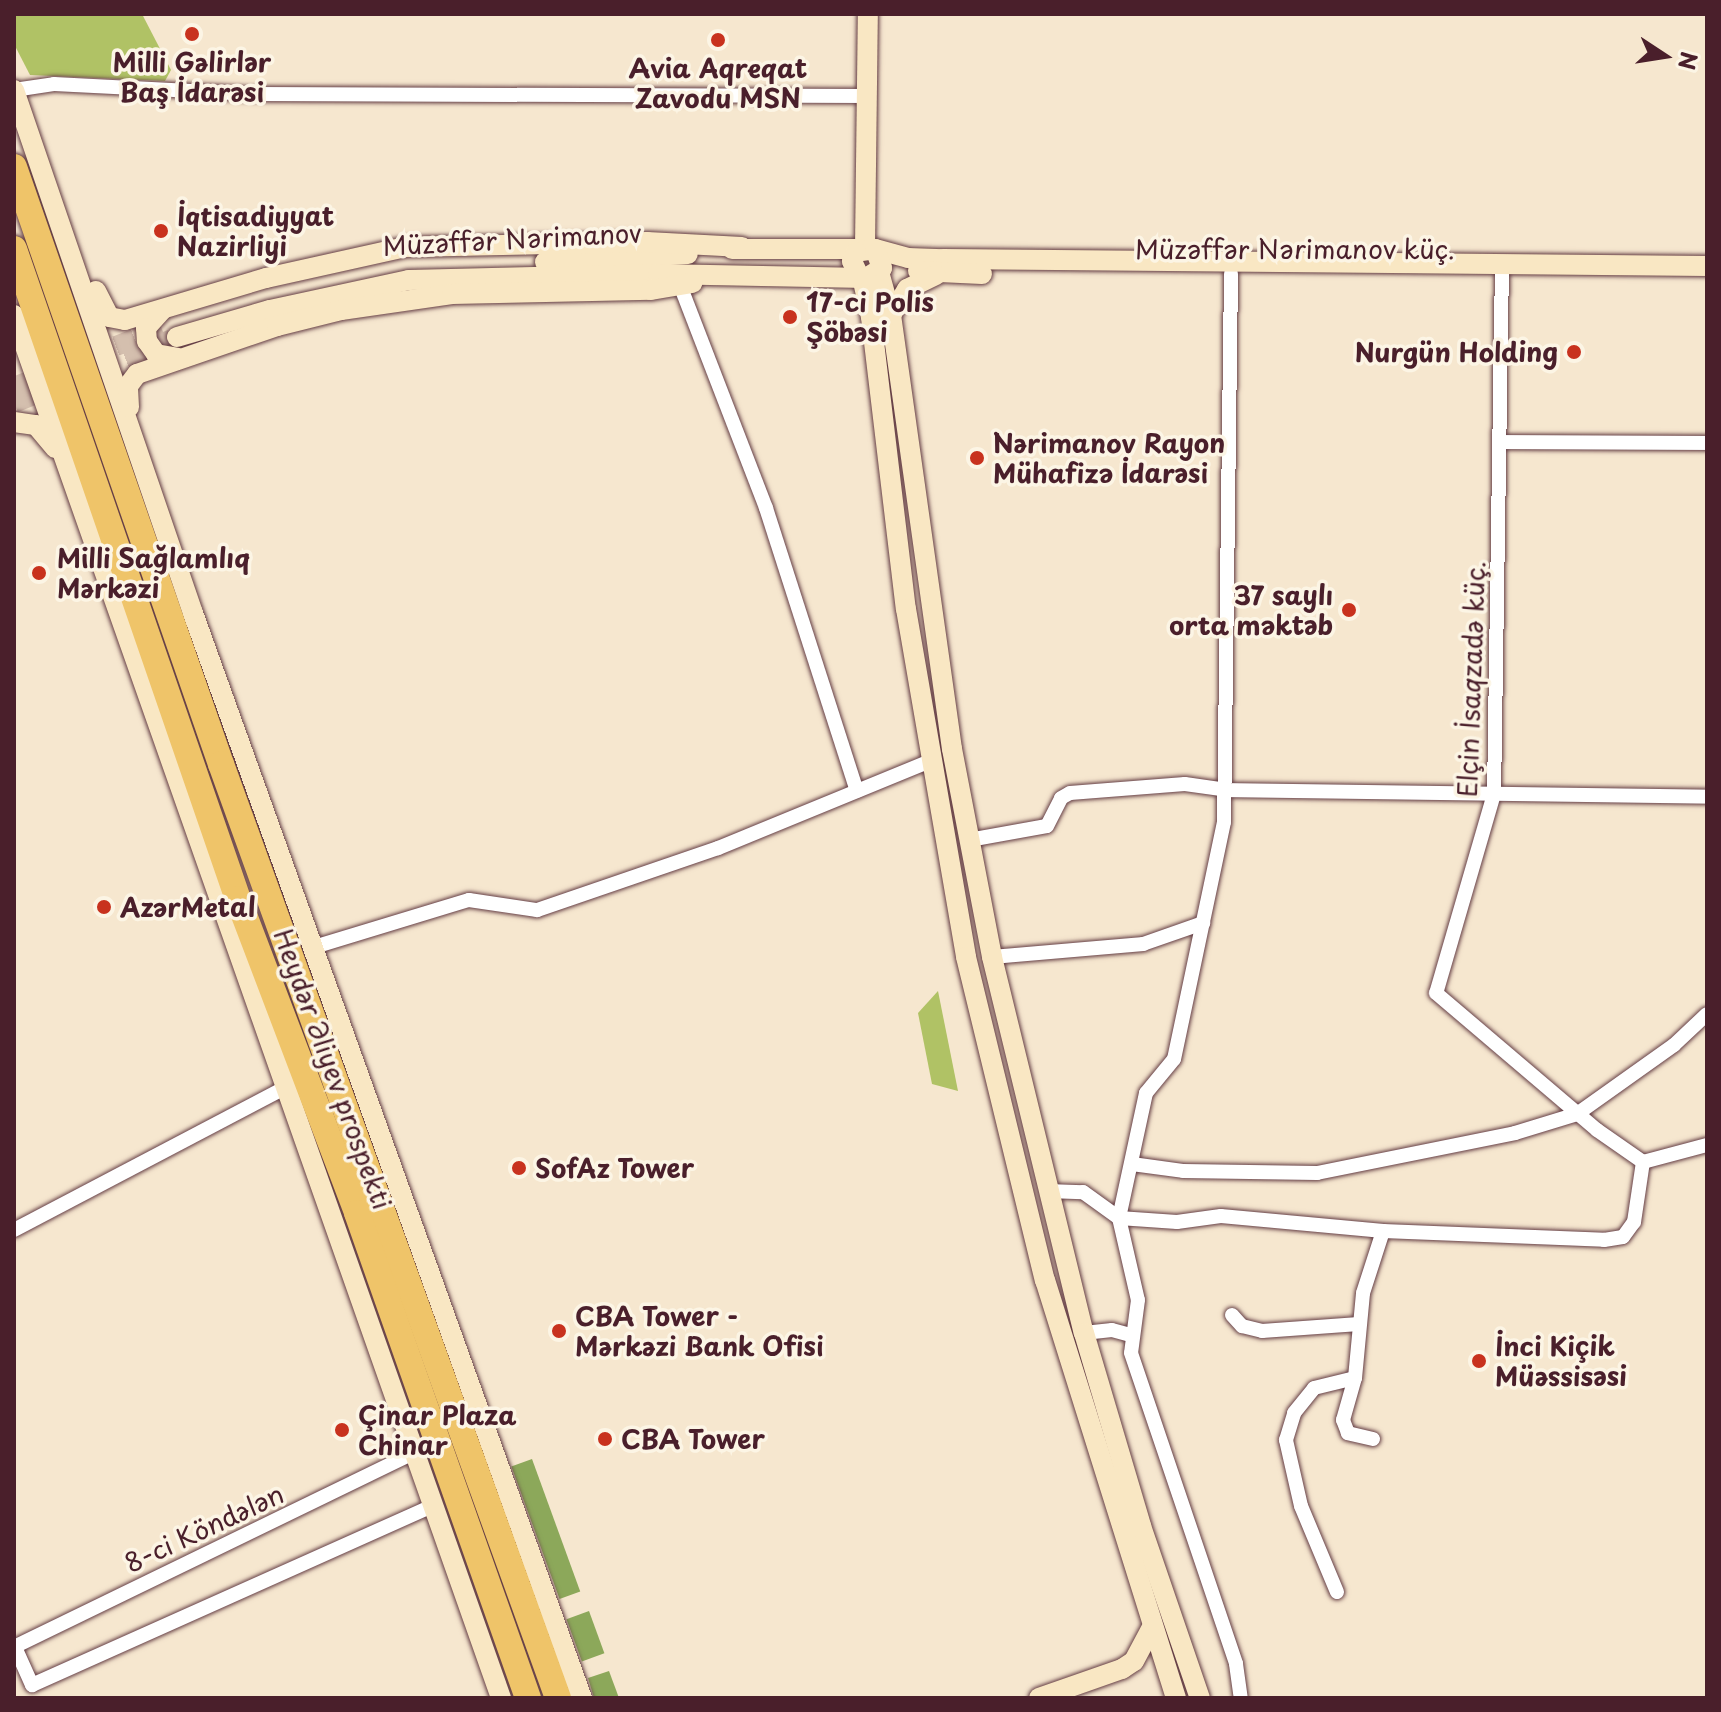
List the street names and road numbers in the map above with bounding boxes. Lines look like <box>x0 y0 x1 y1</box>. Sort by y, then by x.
street label: Müzəffər Nərimanov <box>382 217 642 261</box>
street label: Müzəffər Nərimanov küç. <box>1136 233 1454 265</box>
street label: Elçin İsaqzadə küç. <box>1451 560 1491 798</box>
street label: Heydər Əliyev prospekti <box>268 924 398 1214</box>
street label: 8-ci Köndələn <box>120 1478 288 1578</box>

